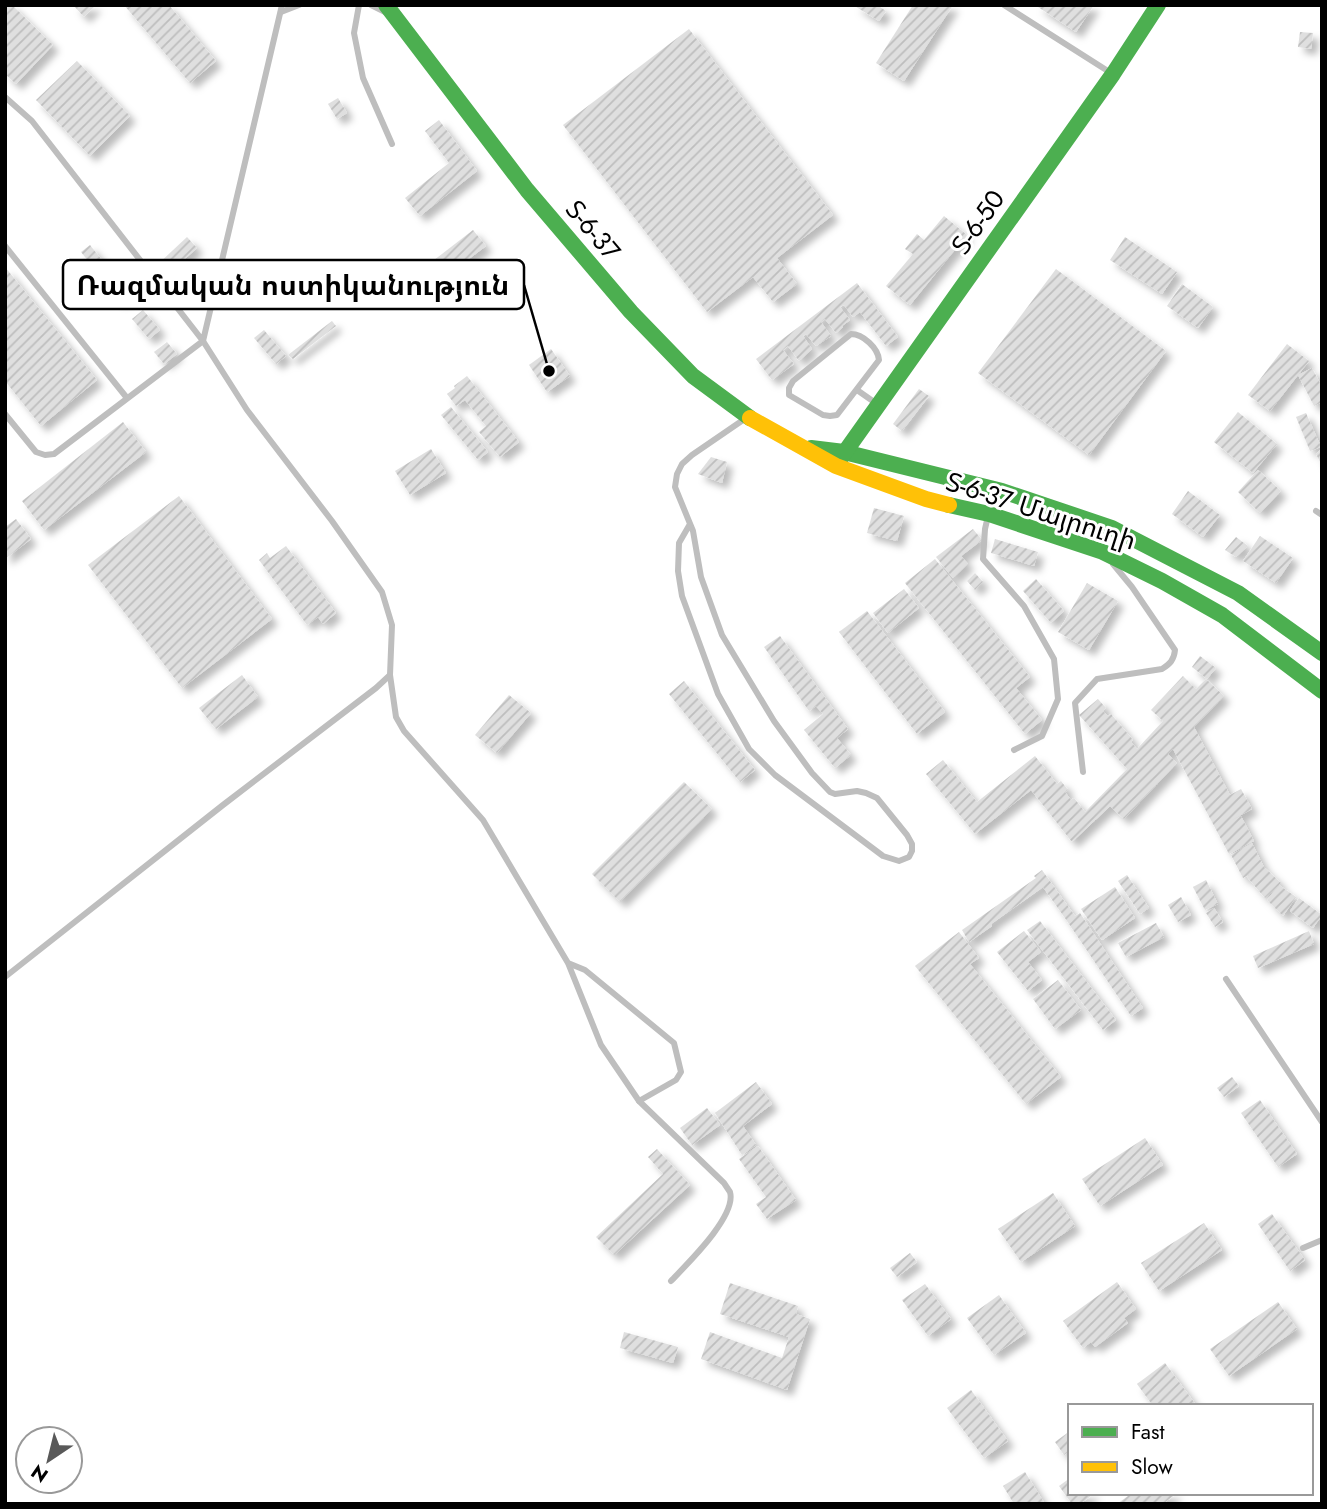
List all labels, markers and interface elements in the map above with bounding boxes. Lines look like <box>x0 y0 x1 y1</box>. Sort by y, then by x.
street label: Տ-6-50 <box>942 182 1014 262</box>
street label: Տ-6-37 <box>557 192 630 269</box>
callout: Ռազմական ոստիկանություն <box>63 260 524 309</box>
text: Ռազմական ոստիկանություն <box>77 265 509 306</box>
street label: Տ-6-37 Մայրուղի <box>941 462 1141 560</box>
legend <box>1068 1404 1313 1495</box>
text: Fast <box>1131 1417 1164 1447</box>
north arrow <box>14 1425 84 1495</box>
text: Slow <box>1131 1452 1173 1482</box>
text: N <box>26 1458 53 1489</box>

